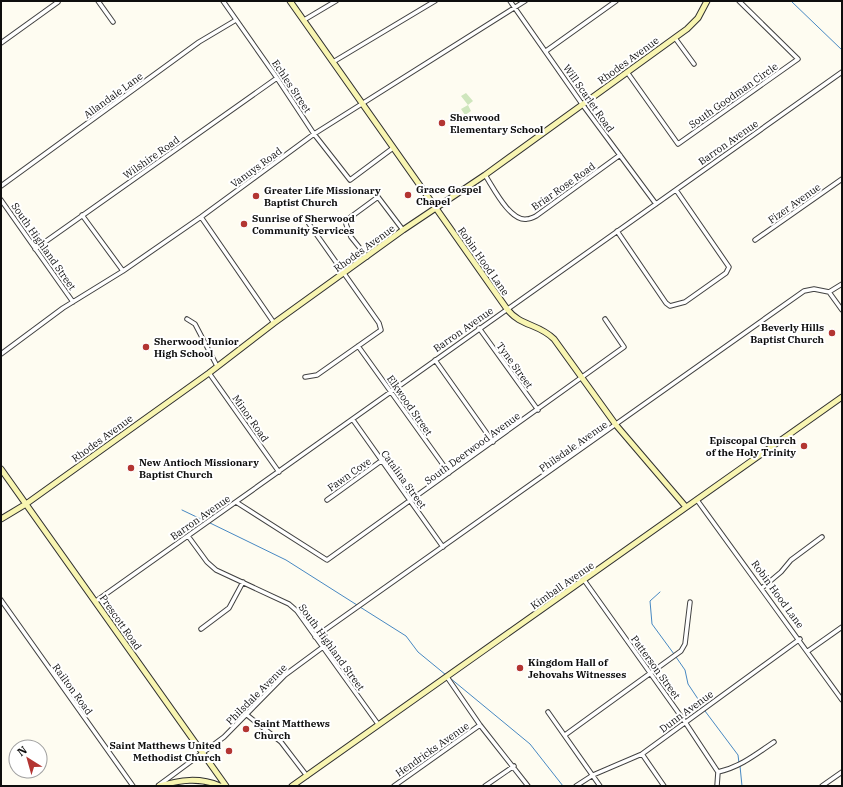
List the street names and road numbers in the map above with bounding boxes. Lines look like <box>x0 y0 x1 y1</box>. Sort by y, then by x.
street label: Rhodes Avenue <box>595 34 661 87</box>
street label: Echles Street <box>269 57 314 116</box>
street label: South Goodman Circle <box>686 60 780 131</box>
street label: Will Scarlet Road <box>560 62 617 135</box>
street label: Allandale Lane <box>81 70 145 121</box>
street label: Barron Avenue <box>696 117 761 168</box>
street label: Wilshire Road <box>121 133 182 182</box>
street label: Vanuys Road <box>228 144 285 190</box>
street label: Briar Rose Road <box>529 160 598 213</box>
street label: Fizer Avenue <box>765 180 823 226</box>
street label: South Highland Street <box>8 200 79 293</box>
street label: Rhodes Avenue <box>331 222 397 275</box>
street label: Robin Hood Lane <box>455 224 512 298</box>
street label: Barron Avenue <box>431 304 496 355</box>
street label: Tyne Street <box>493 340 536 391</box>
street label: Elkwood Street <box>384 373 436 438</box>
street label: Minor Road <box>230 392 272 444</box>
street label: South Deerwood Avenue <box>422 409 523 487</box>
street label: Rhodes Avenue <box>69 412 135 465</box>
street label: Philsdale Avenue <box>536 418 610 475</box>
street label: Catalina Street <box>378 447 429 511</box>
street label: Fawn Cove <box>325 455 374 494</box>
street label: Barron Avenue <box>168 492 233 543</box>
street label: Robin Hood Lane <box>749 558 807 631</box>
street label: Kimball Avenue <box>528 559 597 612</box>
street label: Prescott Road <box>97 592 144 652</box>
street label: South Highland Street <box>296 601 368 693</box>
street label: Patterson Street <box>628 633 683 702</box>
street label: Railton Road <box>50 661 96 717</box>
street label: Philsdale Avenue <box>223 661 290 728</box>
street label: Dunn Avenue <box>657 687 716 735</box>
street label: Hendricks Avenue <box>393 719 472 780</box>

